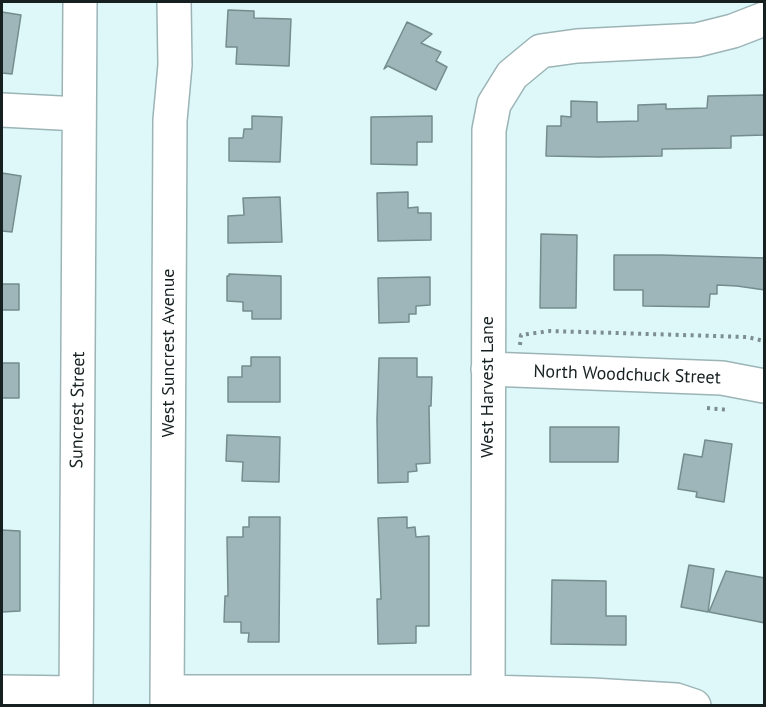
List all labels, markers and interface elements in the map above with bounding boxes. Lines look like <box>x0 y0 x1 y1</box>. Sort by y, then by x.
street label: West Suncrest Avenue <box>158 269 180 437</box>
street label: West Harvest Lane <box>477 316 499 458</box>
street label: Suncrest Street <box>66 351 90 469</box>
street label: North Woodchuck Street <box>533 361 721 389</box>

